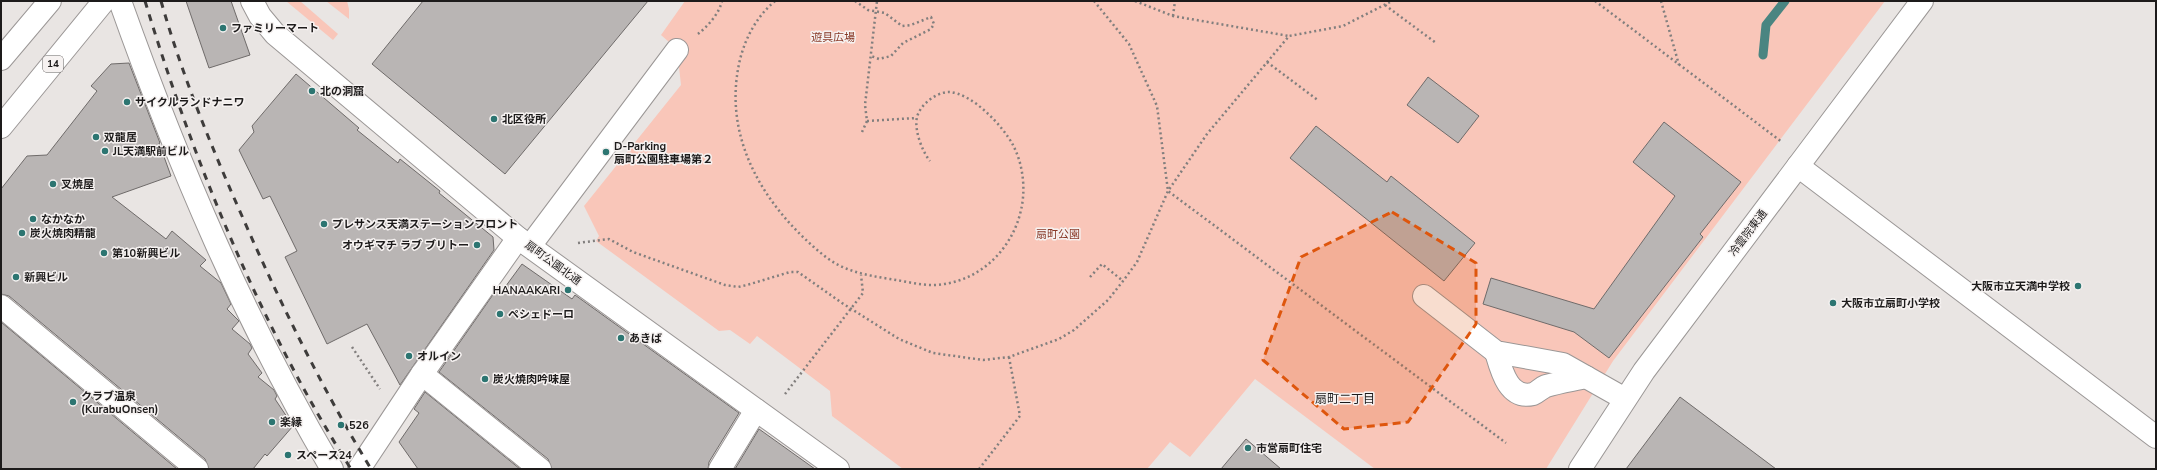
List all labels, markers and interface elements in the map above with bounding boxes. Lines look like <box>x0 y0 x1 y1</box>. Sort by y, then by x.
place label: ファミリーマート <box>231 21 319 36</box>
marker: ファミリーマート <box>218 23 228 33</box>
park label: 遊具広場 <box>811 30 855 45</box>
road number: 14 <box>43 56 63 72</box>
place label: 北の洞窟 <box>320 84 364 99</box>
marker: 北の洞窟 <box>307 86 317 96</box>
place label: サイクルランドナニワ <box>135 95 244 110</box>
marker: サイクルランドナニワ <box>122 97 132 107</box>
place label: 北区役所 <box>502 112 546 127</box>
marker: 北区役所 <box>489 114 499 124</box>
place label: 双龍居 <box>104 130 137 145</box>
marker: 双龍居 <box>91 132 101 142</box>
place label: D-Parking 扇町公園駐車場第２ <box>614 139 713 167</box>
place label: JL天満駅前ビル <box>112 144 189 159</box>
marker: JL天満駅前ビル <box>100 146 110 156</box>
marker: D-Parking 扇町公園駐車場第２ <box>601 147 611 157</box>
place label: 叉焼屋 <box>61 177 94 192</box>
marker: 叉焼屋 <box>48 179 58 189</box>
street label: 冷雲院東通 <box>1725 207 1771 259</box>
place label: なかなか <box>41 212 85 227</box>
marker: なかなか <box>28 214 38 224</box>
place label: プレサンス天満ステーションフロント <box>332 217 518 232</box>
marker: プレサンス天満ステーションフロント <box>319 219 329 229</box>
place label: 炭火焼肉精龍 <box>30 226 96 241</box>
park label: 扇町公園 <box>1036 227 1080 242</box>
marker: 炭火焼肉精龍 <box>17 228 27 238</box>
place label: オウギマチ ラブ ブリトー <box>342 238 469 253</box>
street label: 扇町公園北通 <box>522 238 584 288</box>
marker: オウギマチ ラブ ブリトー <box>472 240 482 250</box>
place label: 第10新興ビル <box>112 246 180 261</box>
marker: 第10新興ビル <box>99 248 109 258</box>
place label: 新興ビル <box>24 270 68 285</box>
marker: 新興ビル <box>11 272 21 282</box>
place label: 大阪市立天満中学校 <box>1971 279 2070 294</box>
marker: 大阪市立天満中学校 <box>2073 281 2083 291</box>
place label: HANAAKARI <box>493 283 560 298</box>
marker: HANAAKARI <box>563 285 573 295</box>
place label: 大阪市立扇町小学校 <box>1841 296 1940 311</box>
marker: 大阪市立扇町小学校 <box>1828 298 1838 308</box>
place label: ペシェドーロ <box>508 307 574 322</box>
marker: ペシェドーロ <box>495 309 505 319</box>
place label: あきば <box>629 331 662 346</box>
marker: あきば <box>616 333 626 343</box>
place label: オルイン <box>417 349 461 364</box>
marker: オルイン <box>404 351 414 361</box>
place label: 炭火焼肉吟味屋 <box>493 372 570 387</box>
marker: 炭火焼肉吟味屋 <box>480 374 490 384</box>
place label: クラブ温泉 (KurabuOnsen) <box>81 389 159 417</box>
district label: 扇町二丁目 <box>1315 391 1375 407</box>
marker: クラブ温泉 (KurabuOnsen) <box>68 397 78 407</box>
place label: 楽縁 <box>280 415 302 430</box>
marker: 楽縁 <box>267 417 277 427</box>
place label: 526 <box>349 418 369 433</box>
marker: 526 <box>336 420 346 430</box>
place label: 市営扇町住宅 <box>1256 441 1322 456</box>
marker: 市営扇町住宅 <box>1243 443 1253 453</box>
place label: スペース24 <box>296 448 352 463</box>
marker: スペース24 <box>283 450 293 460</box>

